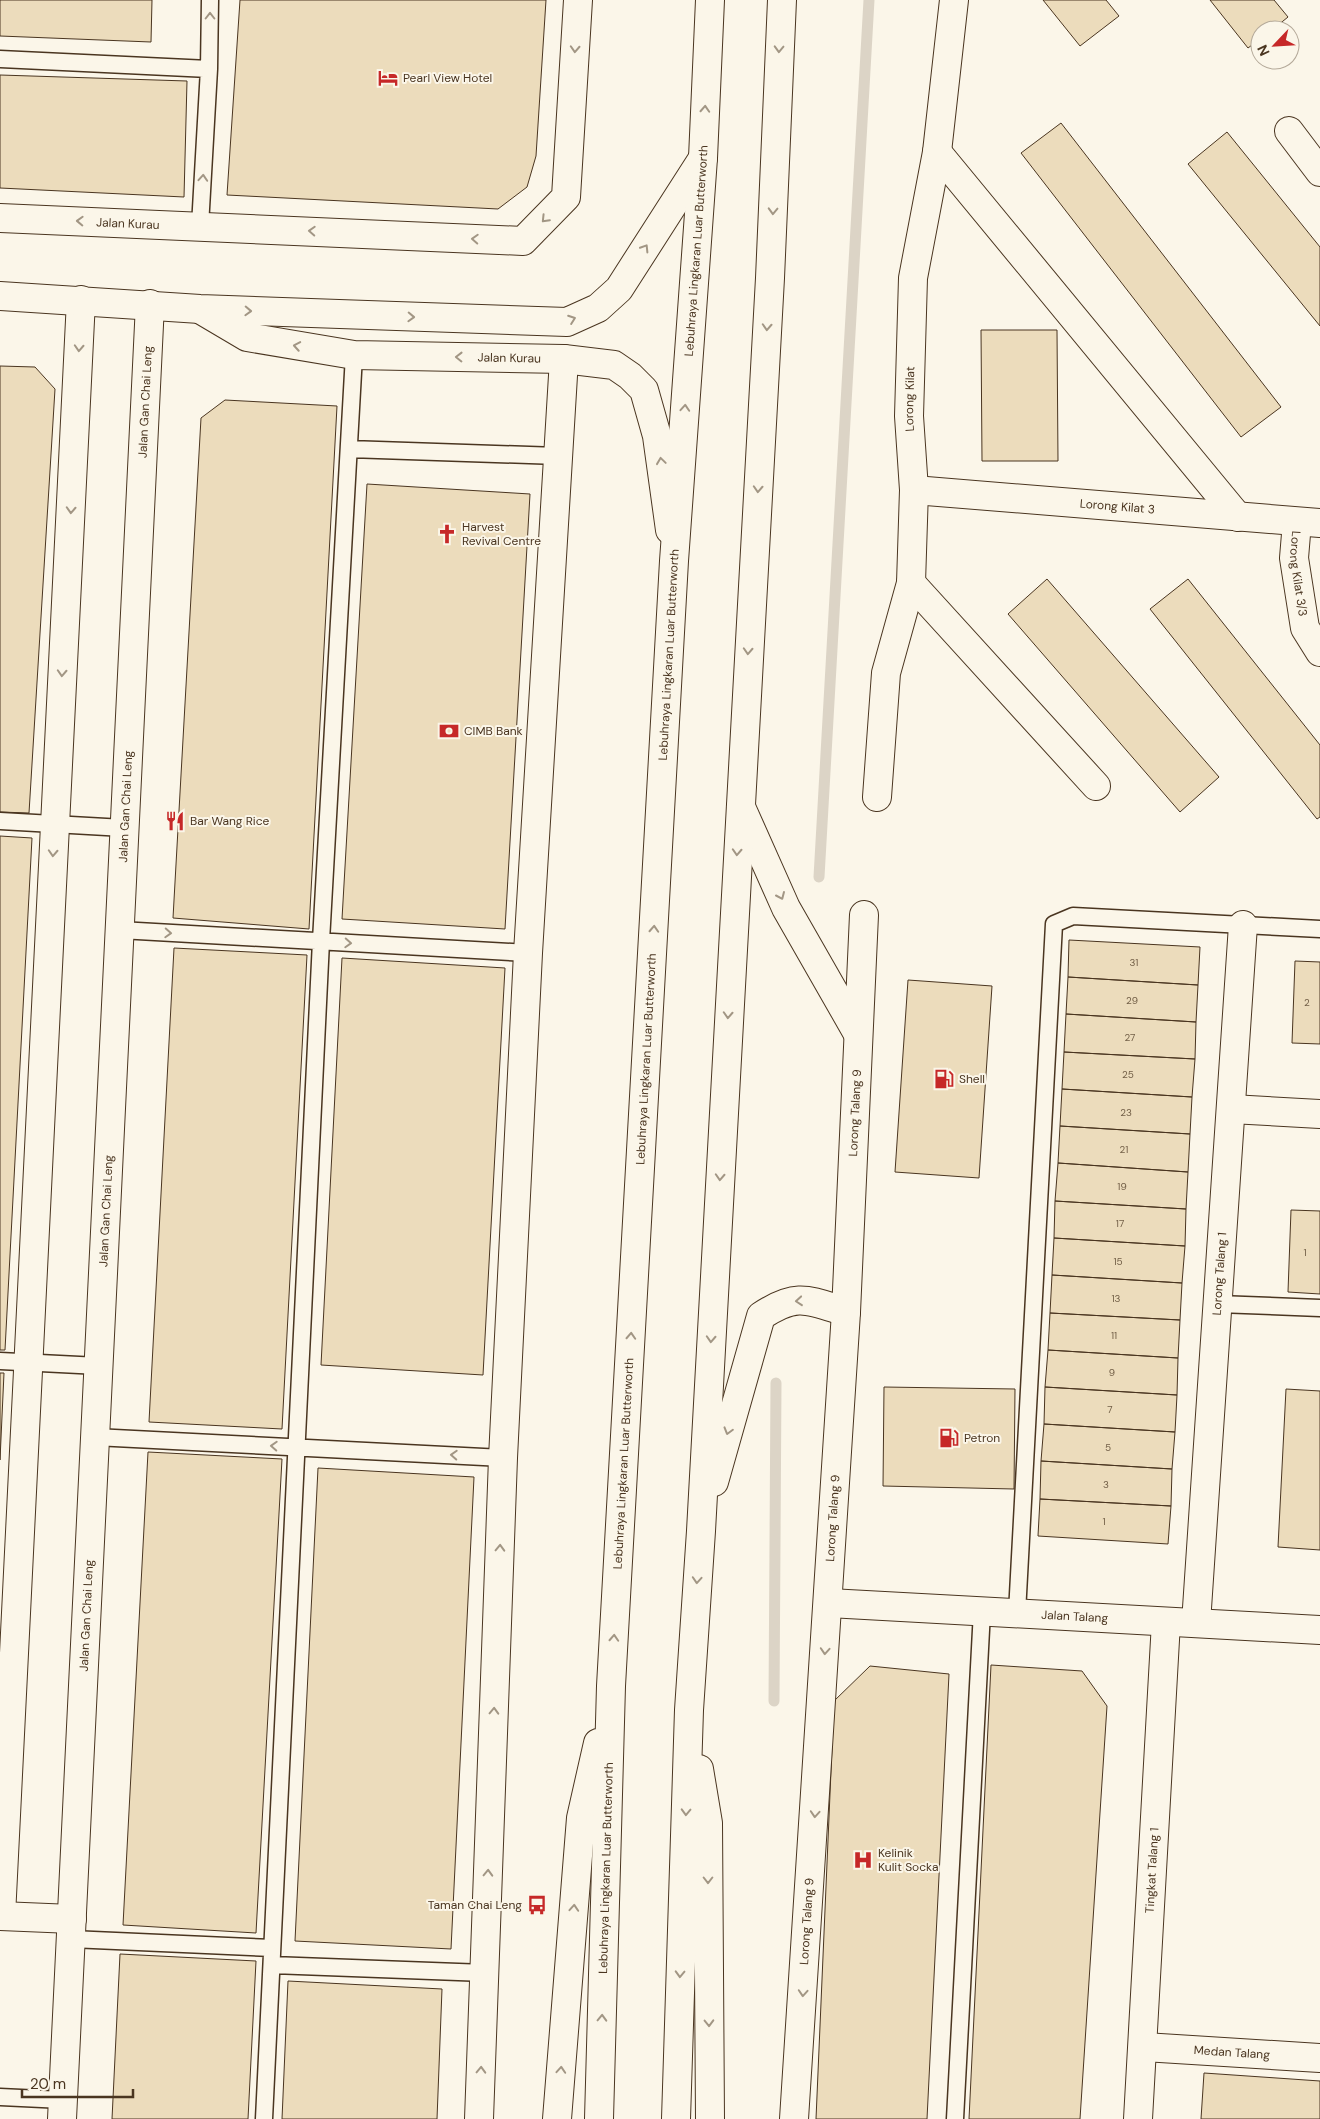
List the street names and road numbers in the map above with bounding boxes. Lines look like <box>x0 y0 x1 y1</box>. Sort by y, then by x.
street label: Lebuhraya Lingkaran Luar Butterworth <box>681 145 712 357</box>
street label: Jalan Kurau <box>96 214 160 233</box>
street label: Jalan Gan Chai Leng <box>135 345 156 458</box>
street label: Jalan Kurau <box>477 349 541 367</box>
street label: Lorong Kilat <box>901 366 918 432</box>
street label: Lorong Kilat 3 <box>1079 496 1156 518</box>
street label: Lorong Kilat 3/3 <box>1286 530 1311 617</box>
street label: Lebuhraya Lingkaran Luar Butterworth <box>655 548 683 761</box>
street label: Jalan Gan Chai Leng <box>115 750 136 863</box>
street label: Lebuhraya Lingkaran Luar Butterworth <box>632 953 660 1165</box>
street label: Lorong Talang 9 <box>845 1069 865 1157</box>
street label: Jalan Gan Chai Leng <box>95 1154 117 1268</box>
street label: Lorong Talang 1 <box>1209 1232 1230 1316</box>
street label: Lebuhraya Lingkaran Luar Butterworth <box>610 1357 637 1570</box>
street label: Lorong Talang 9 <box>822 1474 844 1562</box>
street label: Jalan Gan Chai Leng <box>76 1559 97 1672</box>
street label: Jalan Talang <box>1041 1607 1109 1626</box>
street label: Lebuhraya Lingkaran Luar Butterworth <box>595 1762 617 1974</box>
street label: Tingkat Talang 1 <box>1142 1827 1162 1914</box>
street label: Lorong Talang 9 <box>796 1877 818 1965</box>
street label: Medan Talang <box>1193 2042 1271 2063</box>

